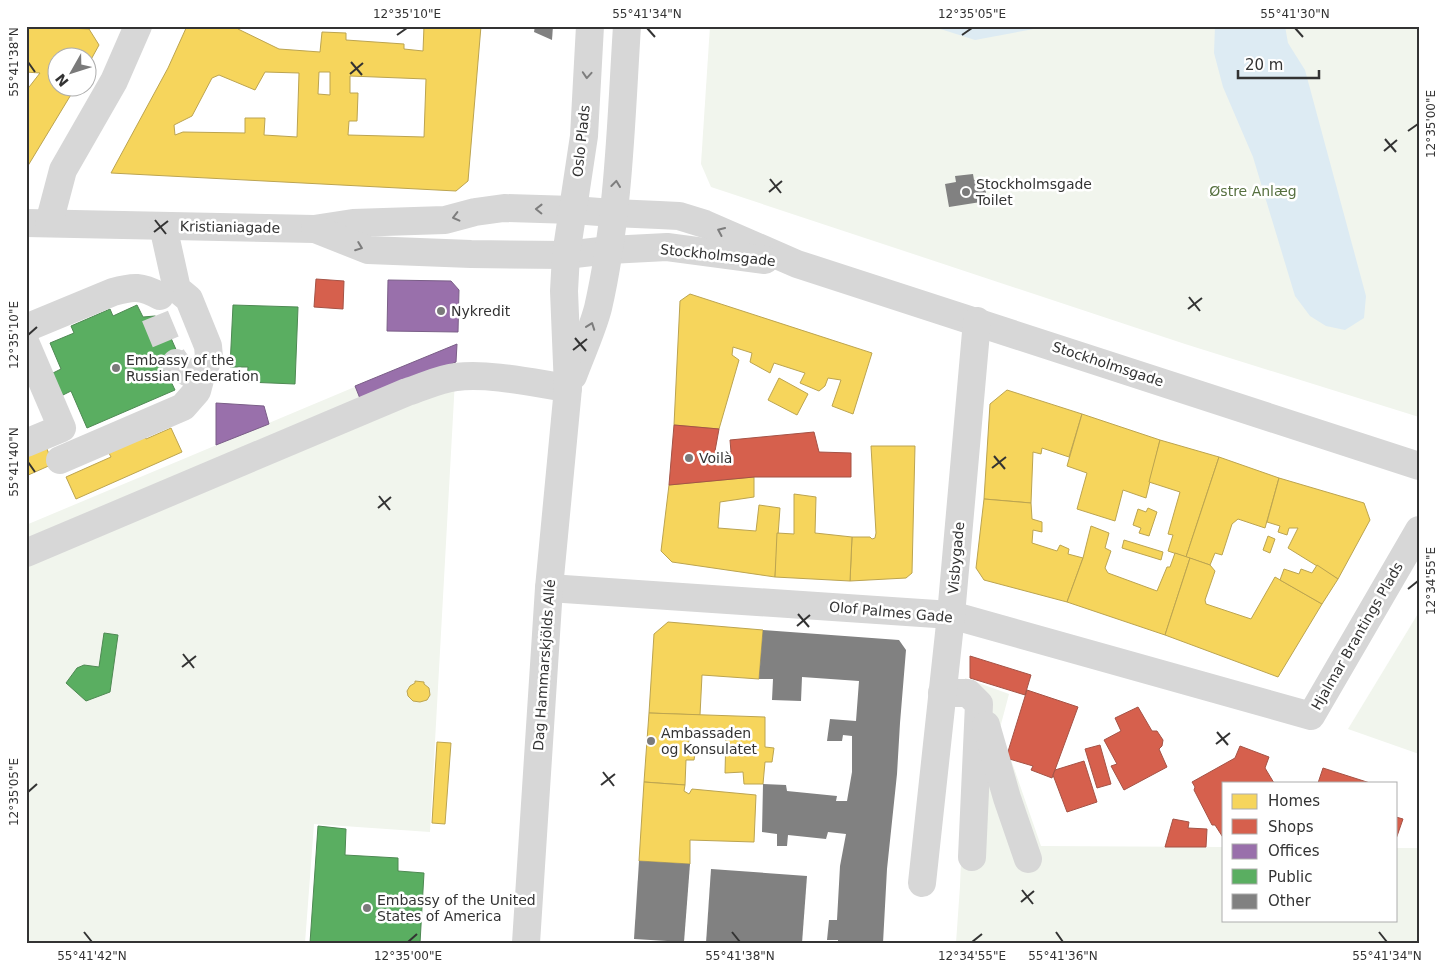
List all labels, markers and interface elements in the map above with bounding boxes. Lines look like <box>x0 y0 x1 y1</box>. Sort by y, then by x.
text: 12°35'10"E <box>373 7 441 21</box>
text: 55°41'34"N <box>612 7 682 21</box>
text: 12°35'05"E <box>938 7 1006 21</box>
text: 55°41'30"N <box>1260 7 1330 21</box>
text: 55°41'38"N <box>7 27 21 97</box>
north arrow <box>48 48 98 98</box>
scale bar <box>1238 48 1319 80</box>
text: 20 m <box>1245 56 1283 74</box>
text: N <box>52 71 72 90</box>
one-way arrow <box>582 71 593 79</box>
text: 12°35'00"E <box>1424 90 1438 158</box>
street label: Oslo Plads <box>569 104 593 178</box>
place label: Stockholmsgade Toilet <box>975 176 1092 208</box>
one-way arrow <box>610 180 621 188</box>
park label: Østre Anlæg <box>1209 183 1297 199</box>
marker: Stockholmsgade Toilet <box>960 186 972 198</box>
one-way arrow <box>534 204 542 214</box>
one-way arrow <box>452 211 461 222</box>
street label: Kristianiagade <box>180 218 280 236</box>
one-way arrow <box>717 226 725 236</box>
one-way arrow <box>355 241 363 251</box>
street label: Stockholmsgade <box>659 241 777 269</box>
text: 12°35'10"E <box>7 301 21 369</box>
place label: Nykredit <box>451 303 511 319</box>
marker: Nykredit <box>435 305 447 317</box>
one-way arrow <box>585 322 595 331</box>
street label: Stockholmsgade <box>1050 338 1166 390</box>
place label: Embassy of the Russian Federation <box>126 352 259 384</box>
marker: Embassy of the Russian Federation <box>110 362 122 374</box>
text: 55°41'40"N <box>7 427 21 497</box>
place label: Voilà <box>699 450 732 466</box>
marker: Voilà <box>683 452 695 464</box>
street label: Visbygade <box>945 521 967 595</box>
text: 12°34'55"E <box>1424 547 1438 615</box>
street label: Hjalmar Brantings Plads <box>1308 559 1406 713</box>
street label: Dag Hammarskjölds Allé <box>530 579 558 751</box>
street label: Olof Palmes Gade <box>829 599 953 625</box>
place label: Ambassaden og Konsulatet <box>661 725 758 757</box>
marker: Ambassaden og Konsulatet <box>645 735 657 747</box>
text: 12°35'05"E <box>7 758 21 826</box>
legend <box>1222 782 1398 922</box>
text: Homes <box>1268 792 1320 810</box>
text: Shops <box>1268 818 1314 836</box>
text: Offices <box>1268 842 1320 860</box>
text: Public <box>1268 868 1312 886</box>
place label: Embassy of the United States of America <box>377 892 536 924</box>
text: Other <box>1268 892 1311 910</box>
marker: Embassy of the United States of America <box>361 902 373 914</box>
text: 55°41'42"N <box>57 949 127 963</box>
text: 12°35'00"E <box>374 949 442 963</box>
text: 55°41'38"N <box>705 949 775 963</box>
text: 12°34'55"E <box>938 949 1006 963</box>
text: 55°41'36"N <box>1028 949 1098 963</box>
text: 55°41'34"N <box>1352 949 1422 963</box>

